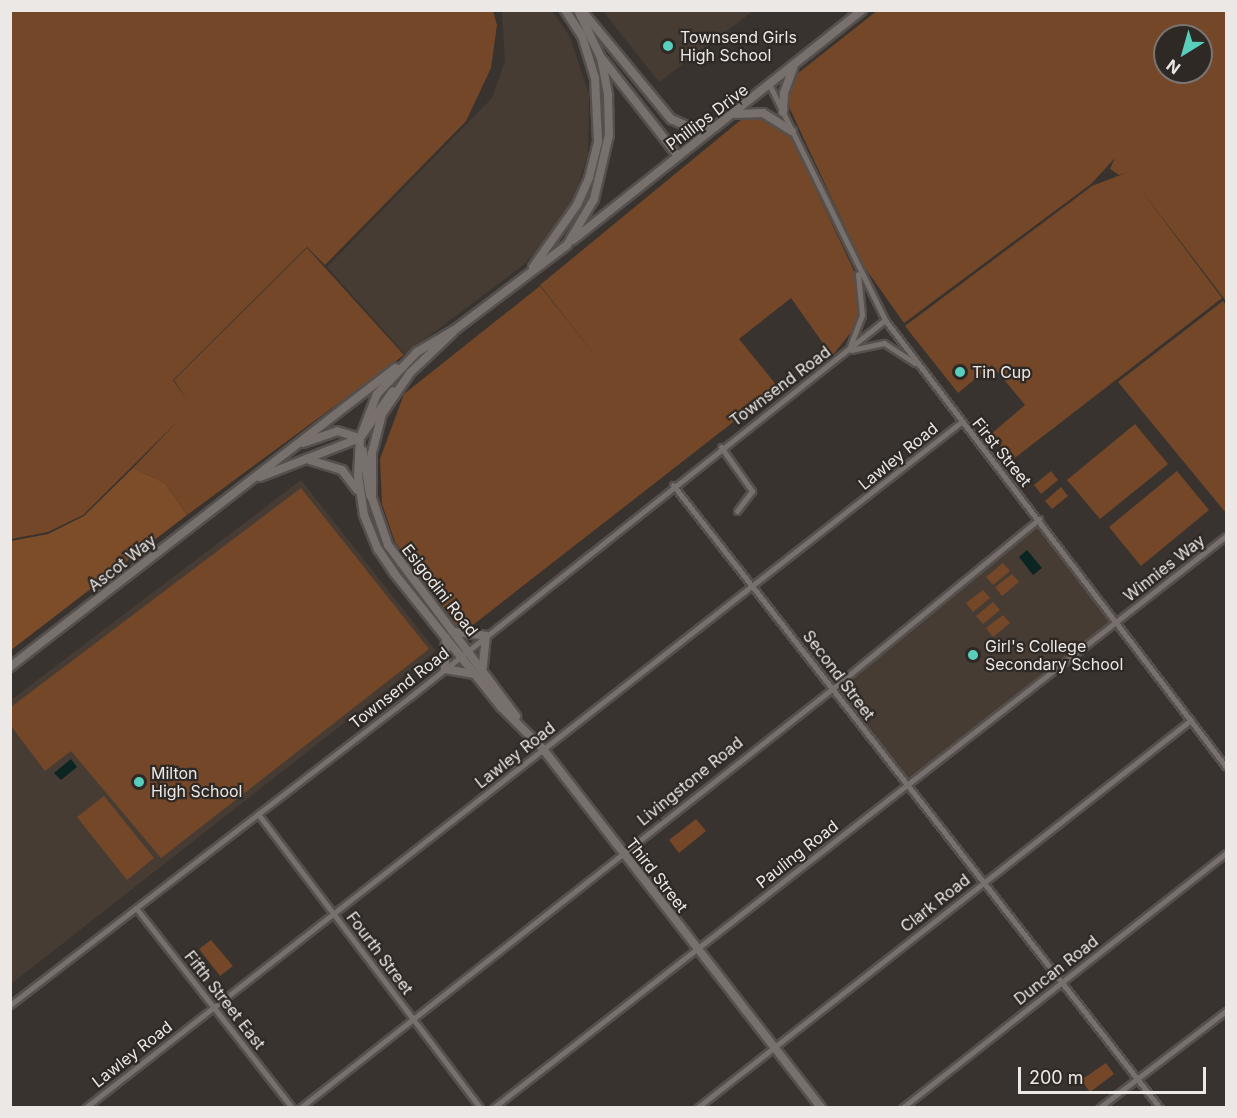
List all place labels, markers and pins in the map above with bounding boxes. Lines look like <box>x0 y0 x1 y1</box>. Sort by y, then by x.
place label: Townsend Girls High School <box>680 27 797 65</box>
marker: Townsend Girls High School <box>661 39 675 53</box>
place label: Tin Cup <box>972 362 1031 382</box>
marker: Tin Cup <box>953 365 967 379</box>
place label: Girl's College Secondary School <box>985 636 1123 674</box>
marker: Girl's College Secondary School <box>966 648 980 662</box>
place label: Milton High School <box>151 763 242 801</box>
marker: Milton High School <box>132 775 146 789</box>

